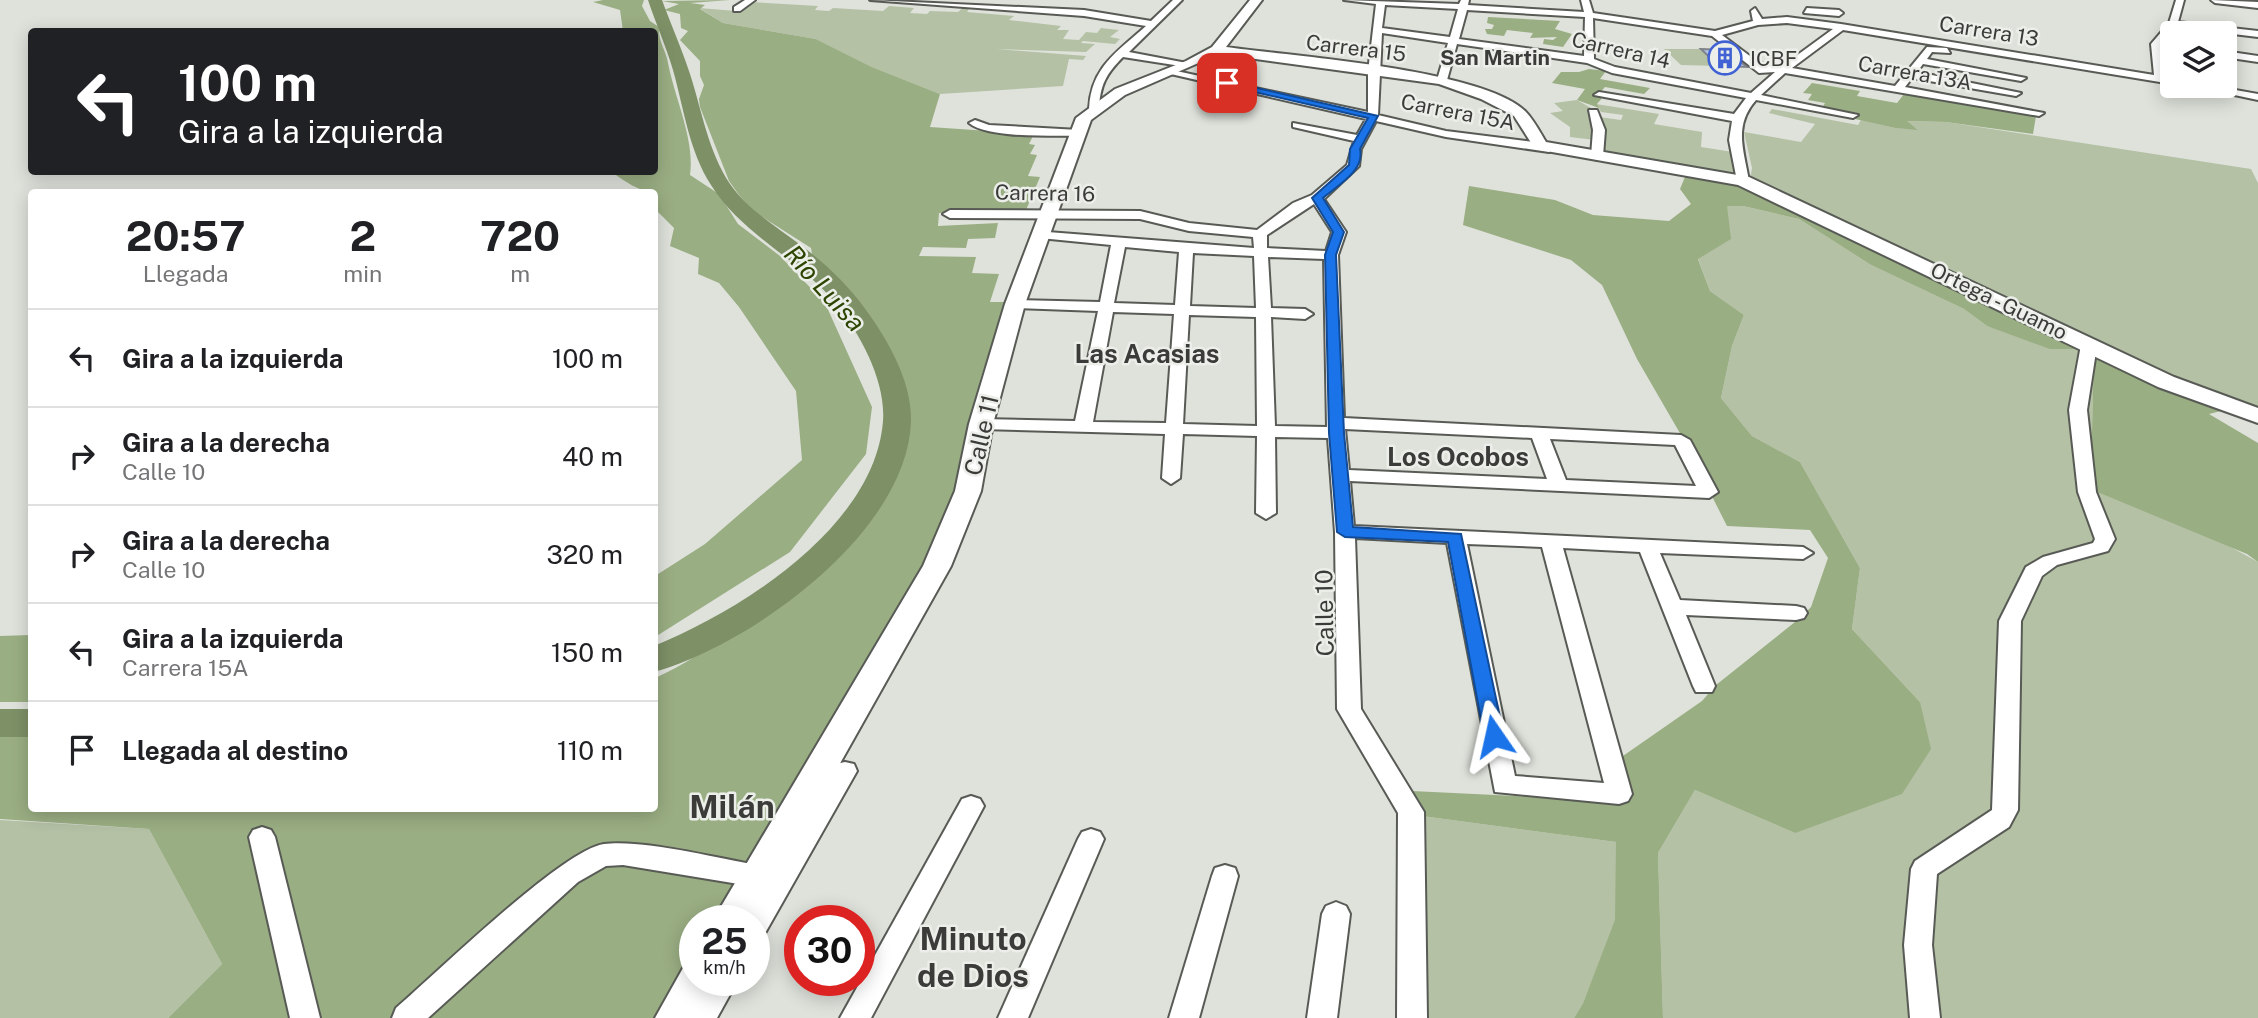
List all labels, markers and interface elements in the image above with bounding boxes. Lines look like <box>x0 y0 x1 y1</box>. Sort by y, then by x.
street label: Carrera 13 <box>1937 11 2041 51</box>
map controls <box>2160 21 2237 98</box>
button: layers <box>2160 21 2237 98</box>
street label: Carrera 14 <box>1569 27 1673 73</box>
street label: Carrera 15 <box>1305 29 1407 67</box>
building icon: ICBF <box>1706 39 1744 77</box>
district label: San Martin <box>1440 45 1550 70</box>
place label: ICBF <box>1750 46 1797 71</box>
street label: Carrera 13A <box>1856 51 1974 95</box>
pin <box>1197 53 1257 113</box>
text: 100 m <box>178 54 317 112</box>
icon: left <box>63 56 154 147</box>
icon: arrive <box>1208 64 1246 102</box>
street label: Carrera 15A <box>1399 89 1517 135</box>
text: Gira a la izquierda <box>178 113 444 150</box>
street label: Carrera 16 <box>995 180 1095 206</box>
text: 20:57 <box>126 211 245 260</box>
text: 2 <box>349 211 376 260</box>
text: 720 <box>480 211 560 260</box>
water label: Río Luisa <box>778 238 872 338</box>
street label: Ortega - Guamo <box>1927 257 2071 345</box>
text: Llegada <box>143 260 229 287</box>
text: min <box>343 260 382 287</box>
text: m <box>510 260 530 287</box>
district label: Las Acasias <box>1075 338 1219 369</box>
icon: left <box>63 339 101 377</box>
text: Gira a la izquierda <box>122 343 344 374</box>
text: 100 m <box>552 343 623 374</box>
street label: Calle 11 <box>958 392 1004 478</box>
text: Gira a la derecha <box>122 427 330 458</box>
icon: right <box>63 437 101 475</box>
text: 40 m <box>562 441 623 472</box>
district label: Los Ocobos <box>1387 441 1529 472</box>
text: Calle 10 <box>122 458 205 485</box>
text: Gira a la derecha <box>122 525 330 556</box>
icon: right <box>63 535 101 573</box>
text: 320 m <box>546 539 623 570</box>
text: Calle 10 <box>122 556 205 583</box>
street label: Calle 10 <box>1309 569 1339 657</box>
text: Gira a la izquierda <box>122 623 344 654</box>
icon: left <box>63 633 101 671</box>
text: 150 m <box>551 637 623 668</box>
text: Carrera 15A <box>122 654 249 681</box>
position arrow <box>1457 699 1531 773</box>
icon: arrive <box>63 731 101 769</box>
text: Llegada al destino <box>122 735 348 766</box>
text: 110 m <box>557 735 623 766</box>
district label: Milán <box>689 788 775 825</box>
speed limit sign: 30 <box>784 905 875 996</box>
district label: Minuto de Dios <box>917 920 1029 994</box>
text: 25 <box>702 921 747 962</box>
text: km/h <box>703 957 746 978</box>

